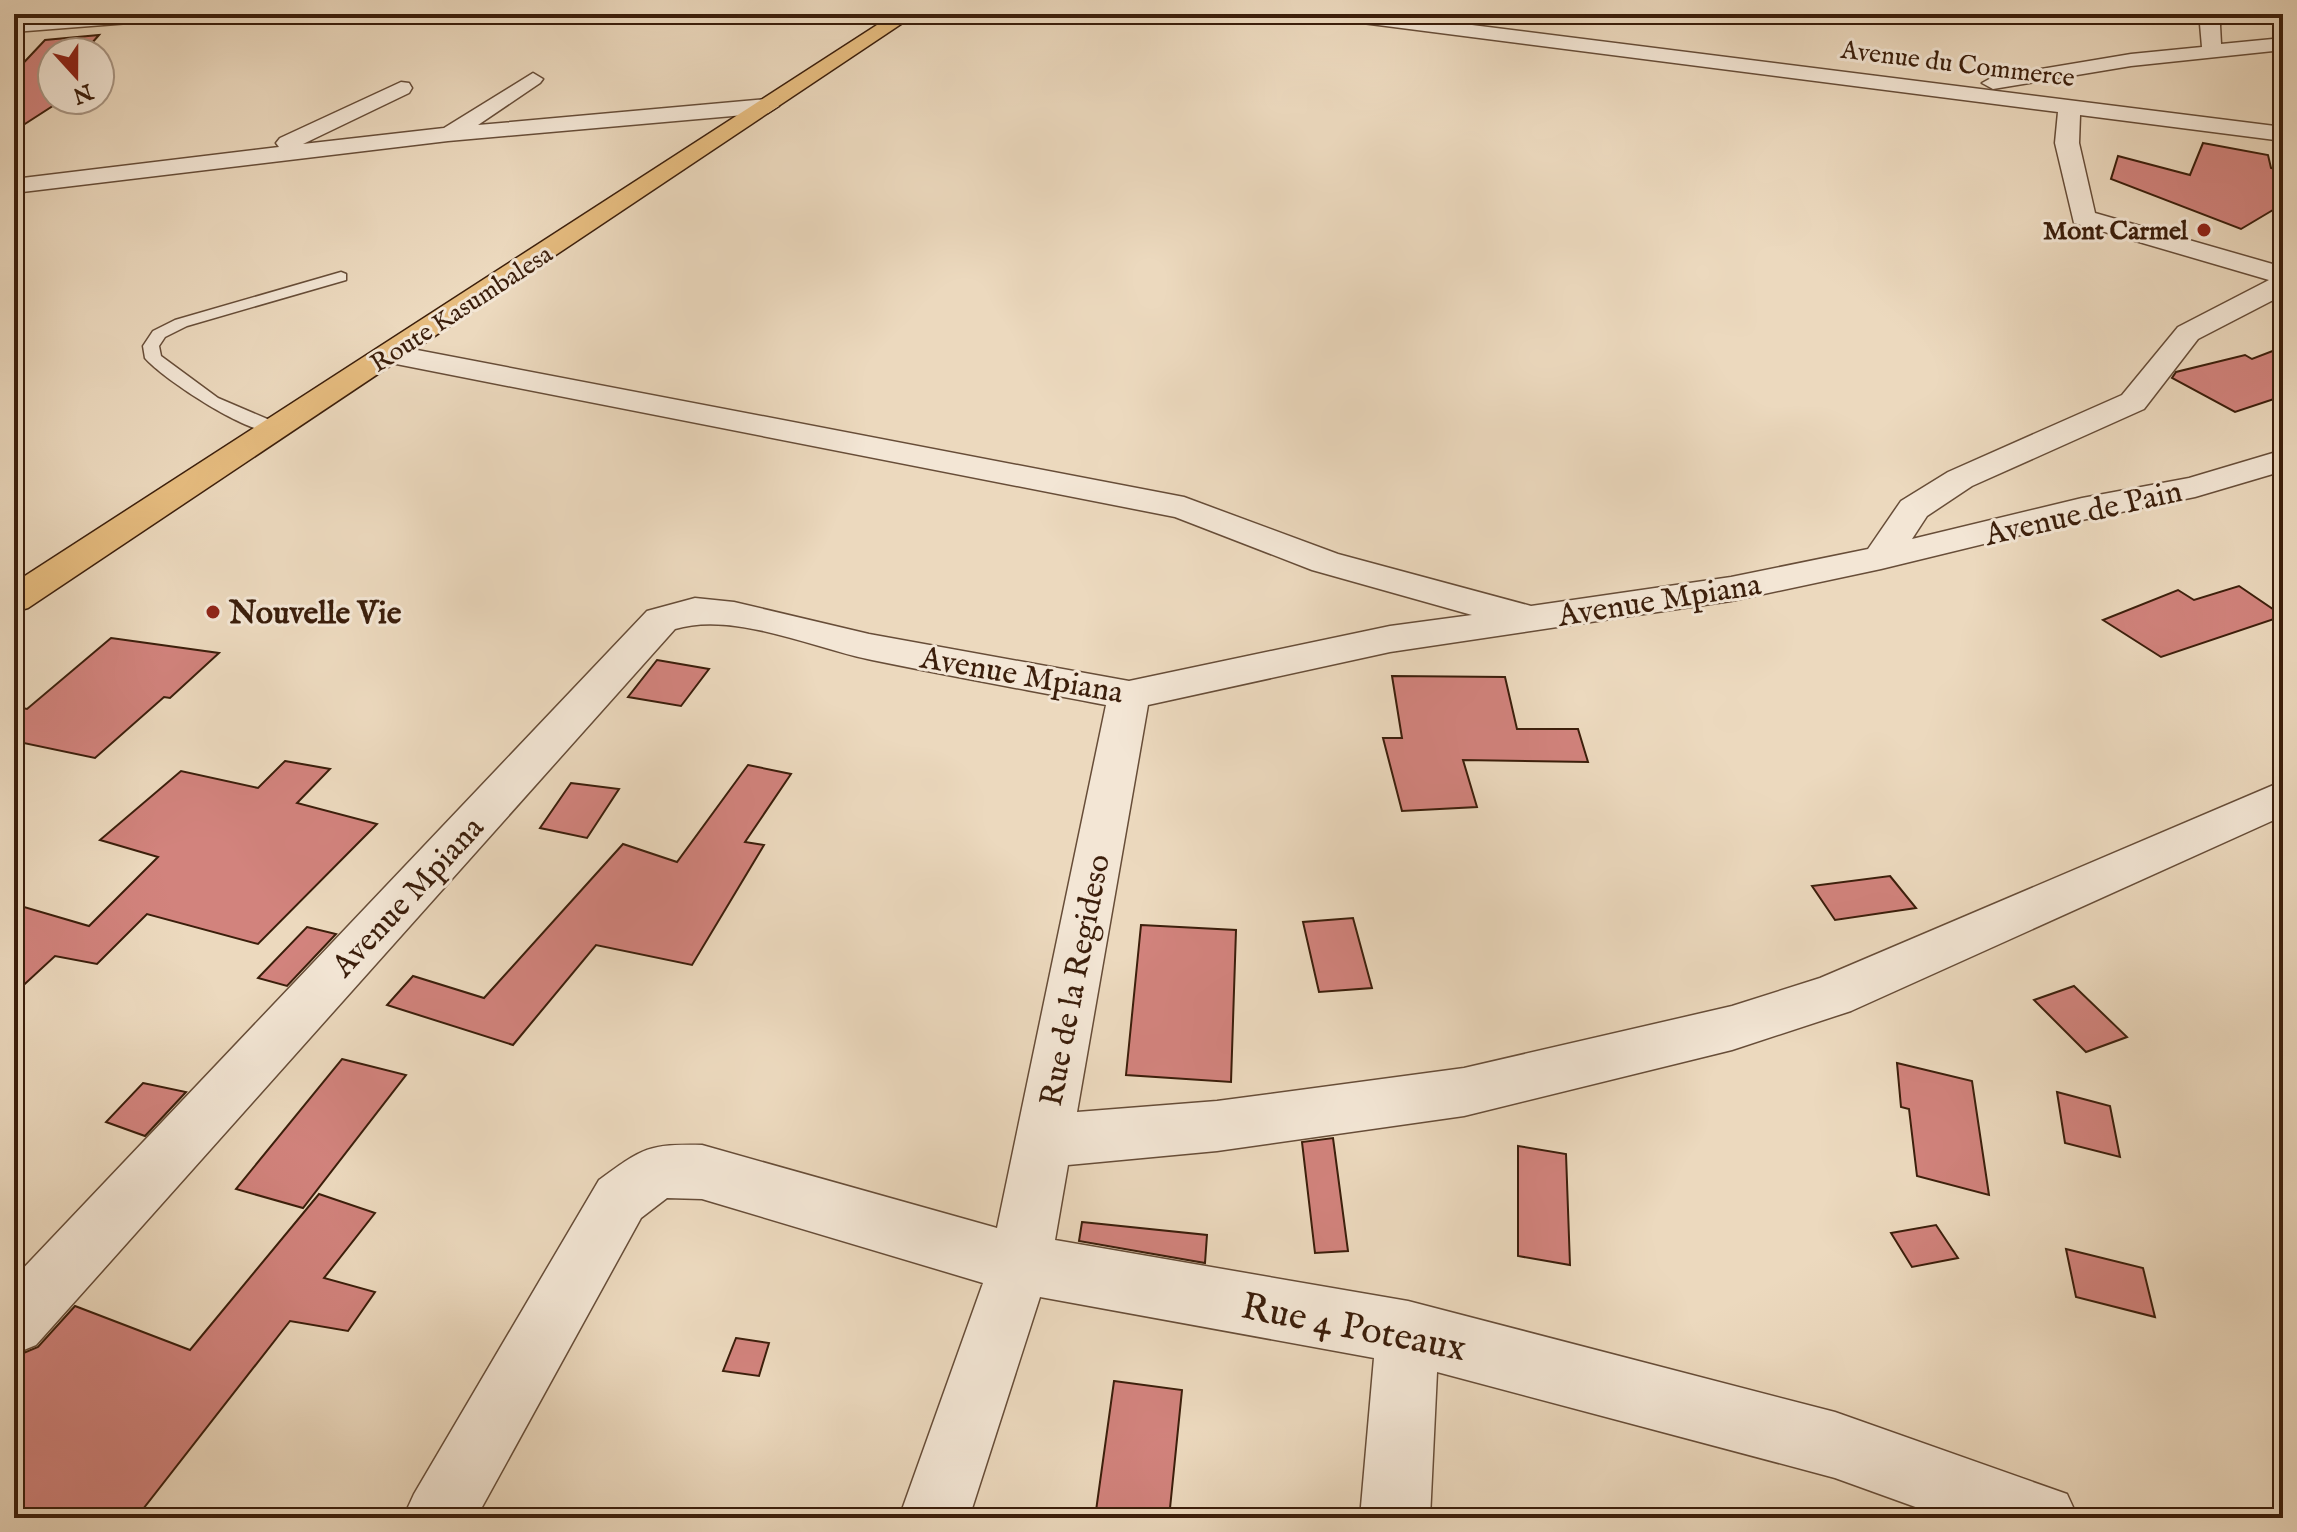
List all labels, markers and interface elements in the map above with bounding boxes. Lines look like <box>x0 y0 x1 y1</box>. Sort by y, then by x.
street label: Avenue du Commerce <box>1838 34 2077 95</box>
north arrow <box>36 36 116 116</box>
text: N <box>69 76 97 109</box>
place label: Mont Carmel <box>2043 215 2189 248</box>
marker: Mont Carmel <box>2195 221 2213 239</box>
street label: Route Kasumbalesa <box>364 238 560 380</box>
street label: Avenue de Pain <box>1980 472 2186 557</box>
street label: Avenue Mpiana <box>1554 565 1764 638</box>
place label: Nouvelle Vie <box>228 594 402 635</box>
marker: Nouvelle Vie <box>204 603 222 621</box>
street label: Avenue Mpiana <box>916 638 1126 714</box>
street label: Avenue Mpiana <box>323 809 494 987</box>
street label: Rue de la Regideso <box>1032 851 1121 1110</box>
street label: Rue 4 Poteaux <box>1237 1284 1470 1374</box>

